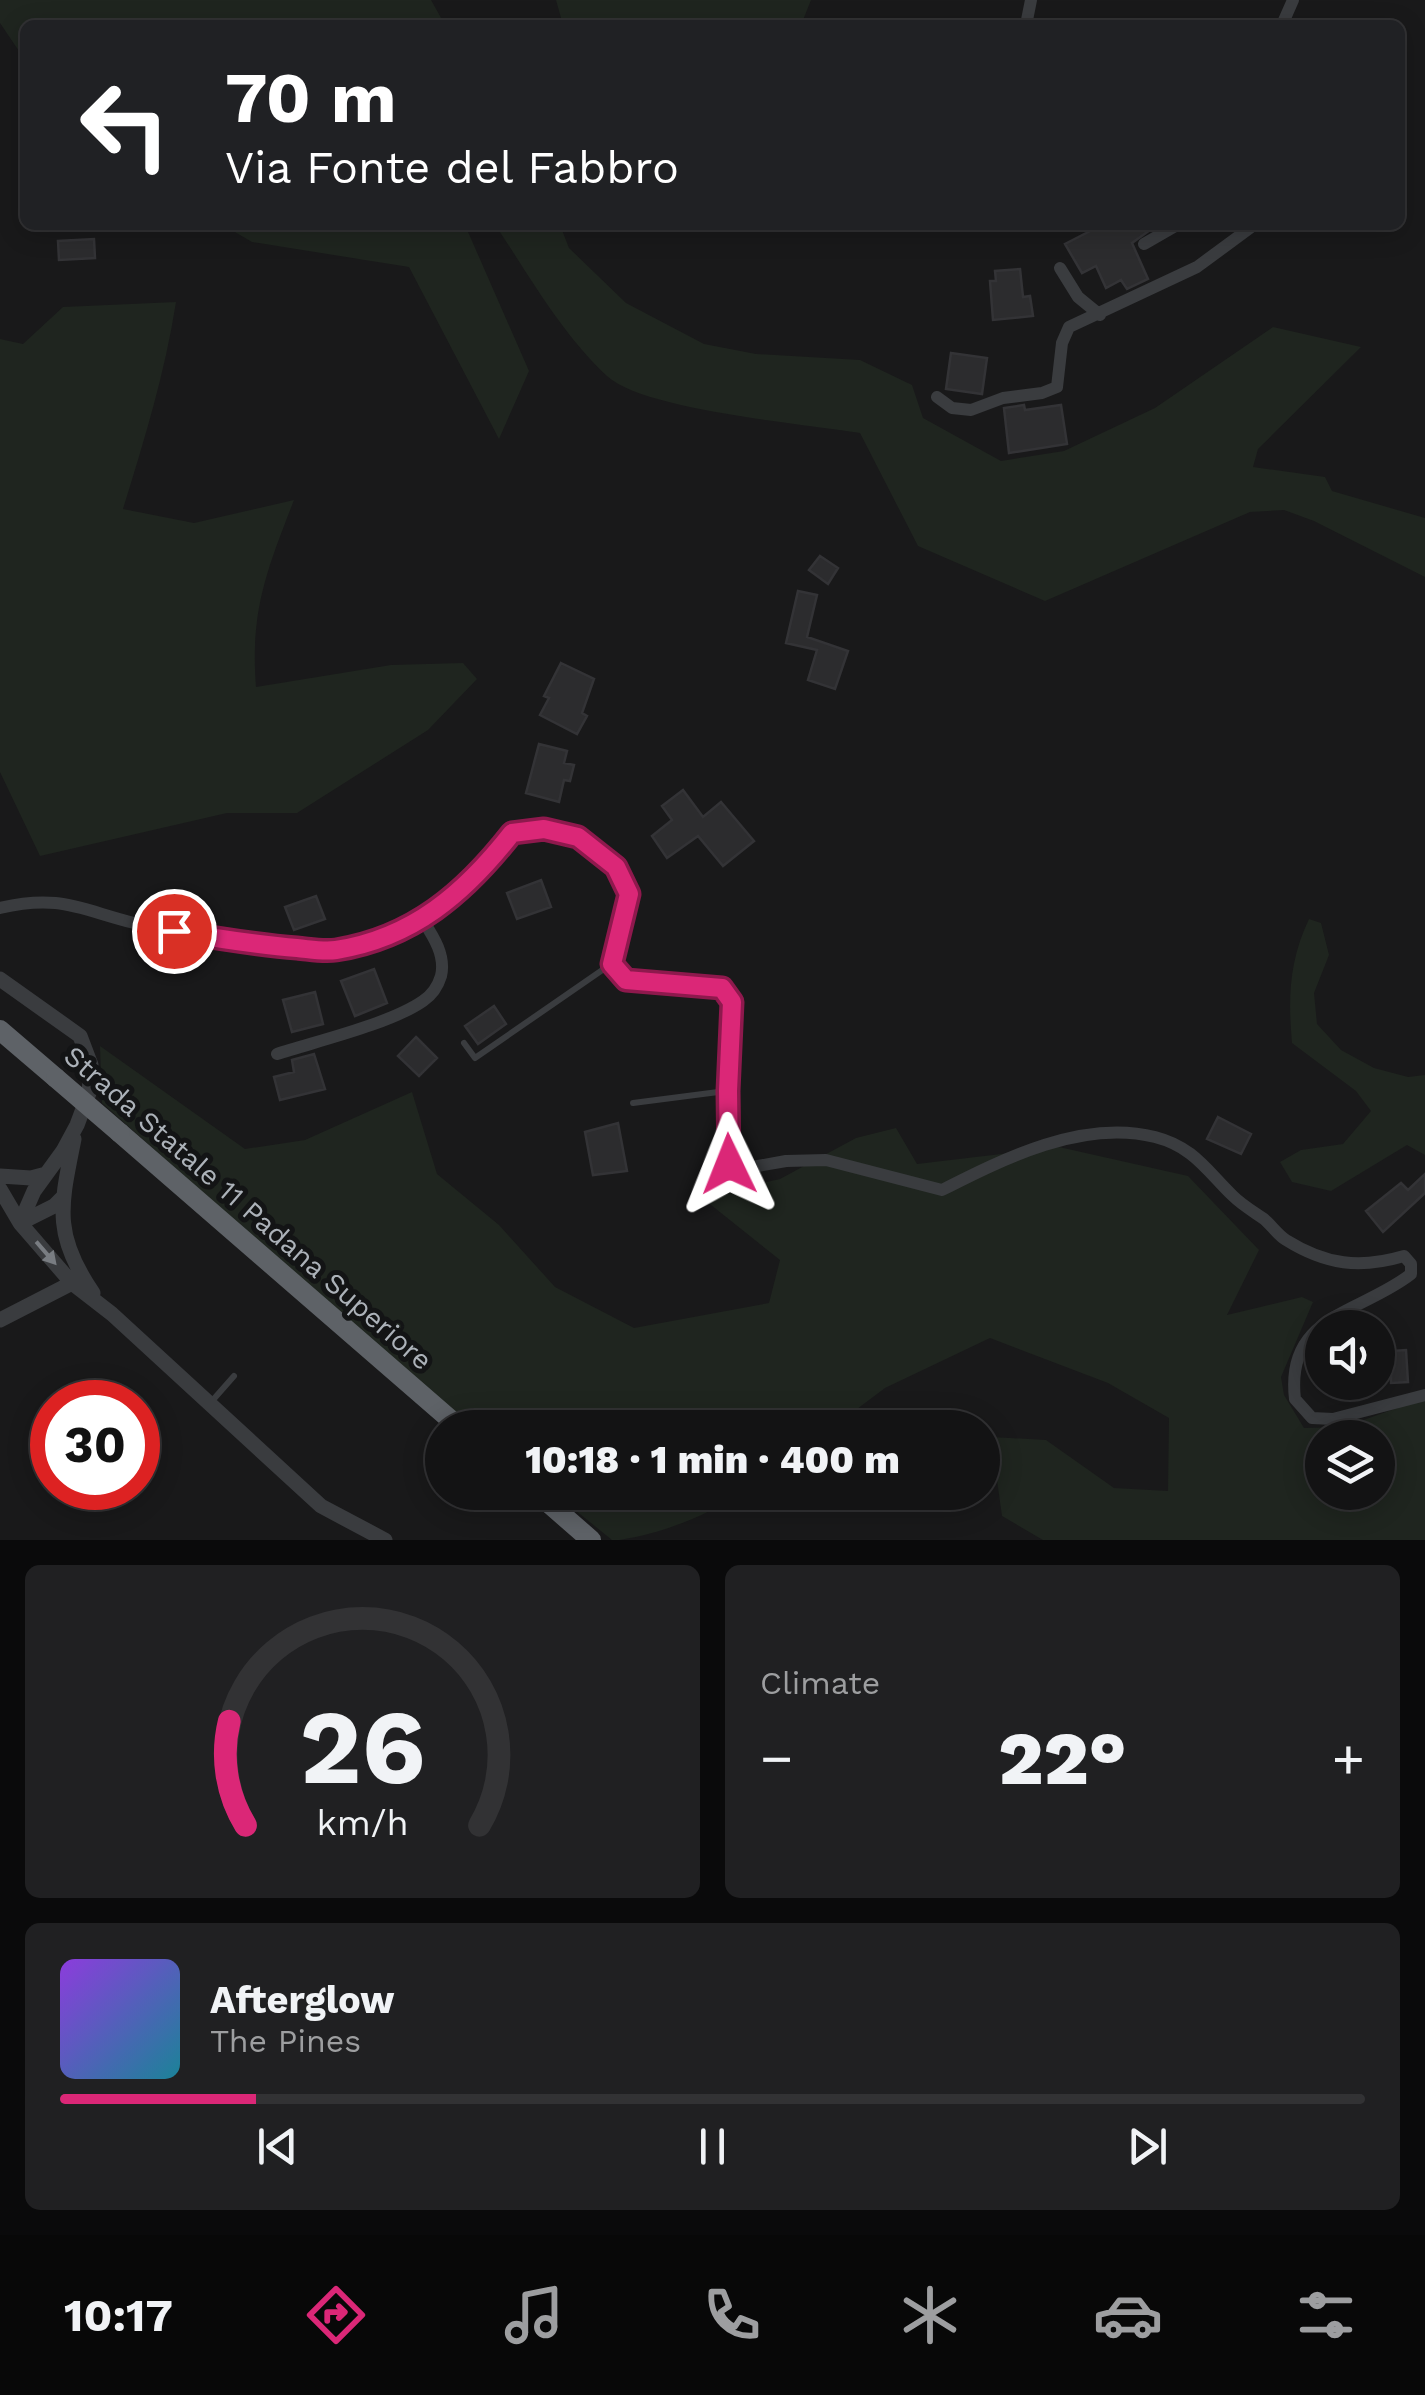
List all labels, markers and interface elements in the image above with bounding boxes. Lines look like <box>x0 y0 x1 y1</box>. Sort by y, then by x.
text: 70 m <box>225 57 397 139</box>
icon: left <box>60 60 190 190</box>
text: Via Fonte del Fabbro <box>225 141 679 194</box>
pin <box>132 889 217 974</box>
icon: arrive <box>147 904 202 959</box>
street label: Strada Statale 11 Padana Superiore <box>57 1039 439 1377</box>
position arrow <box>677 1112 781 1216</box>
one-way arrow <box>35 1240 57 1265</box>
map controls <box>1305 1310 1395 1510</box>
button: sound <box>1305 1310 1395 1400</box>
speed limit sign: 30 <box>30 1380 160 1510</box>
button: layers <box>1305 1420 1395 1510</box>
text: 10:18 · 1 min · 400 m <box>525 1438 900 1482</box>
text: Climate <box>760 1664 880 1702</box>
text: 26 <box>299 1686 426 1808</box>
text: 22° <box>998 1714 1127 1802</box>
text: − <box>760 1726 793 1790</box>
text: + <box>1332 1726 1365 1790</box>
text: km/h <box>316 1802 409 1844</box>
text: Afterglow <box>210 1978 395 2022</box>
text: The Pines <box>210 2022 361 2060</box>
icon: previous <box>250 2119 305 2174</box>
icon: pause <box>685 2119 740 2174</box>
icon: next <box>1120 2119 1175 2174</box>
icon: directions <box>301 2280 371 2350</box>
icon: music <box>499 2280 569 2350</box>
icon: phone <box>697 2280 767 2350</box>
icon: climate <box>895 2280 965 2350</box>
icon: car <box>1093 2280 1163 2350</box>
icon: filters <box>1291 2280 1361 2350</box>
text: 10:17 <box>64 2289 173 2342</box>

